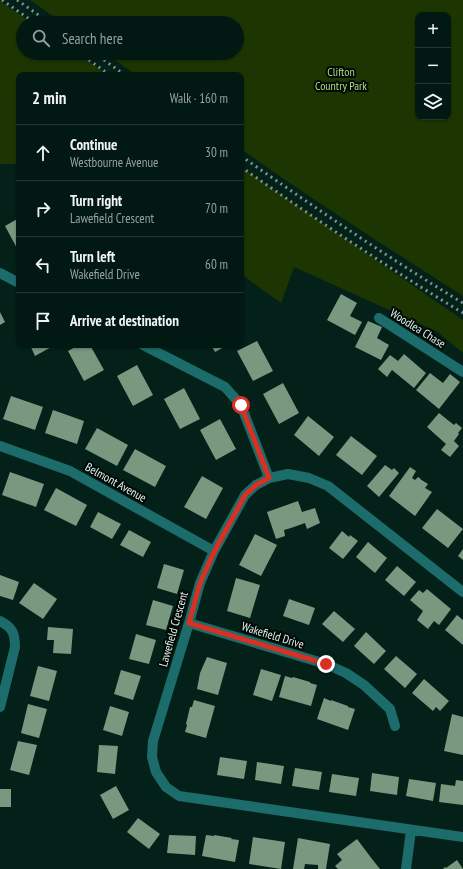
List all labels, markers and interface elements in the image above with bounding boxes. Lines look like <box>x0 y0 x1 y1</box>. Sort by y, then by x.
map controls <box>415 12 451 120</box>
button: + <box>415 12 451 48</box>
search box <box>16 16 244 60</box>
icon: search <box>30 27 52 49</box>
text: Search here <box>62 29 123 48</box>
button: − <box>415 48 451 84</box>
park label: Clifton Country Park <box>315 64 367 93</box>
button: layers <box>415 84 451 120</box>
text: 2 min <box>32 87 66 109</box>
text: Walk · 160 m <box>170 90 228 107</box>
text: Continue <box>70 135 117 154</box>
icon: ahead <box>32 142 54 164</box>
text: 30 m <box>205 144 228 161</box>
text: Westbourne Avenue <box>70 154 158 171</box>
text: Turn right <box>70 191 122 210</box>
icon: right <box>32 198 54 220</box>
text: 70 m <box>205 200 228 217</box>
text: Lawefield Crescent <box>70 210 154 227</box>
text: Turn left <box>70 247 115 266</box>
icon: left <box>32 254 54 276</box>
text: 60 m <box>205 256 228 273</box>
text: Wakefield Drive <box>70 266 140 283</box>
street label: Woodlea Chase <box>387 305 449 351</box>
icon: arrive <box>32 310 54 332</box>
text: Arrive at destination <box>70 311 179 330</box>
route start <box>232 396 250 414</box>
street label: Belmont Avenue <box>83 459 149 505</box>
street label: Lawefield Crescent <box>155 589 191 668</box>
street label: Wakefield Drive <box>240 618 306 652</box>
route end <box>317 655 335 673</box>

